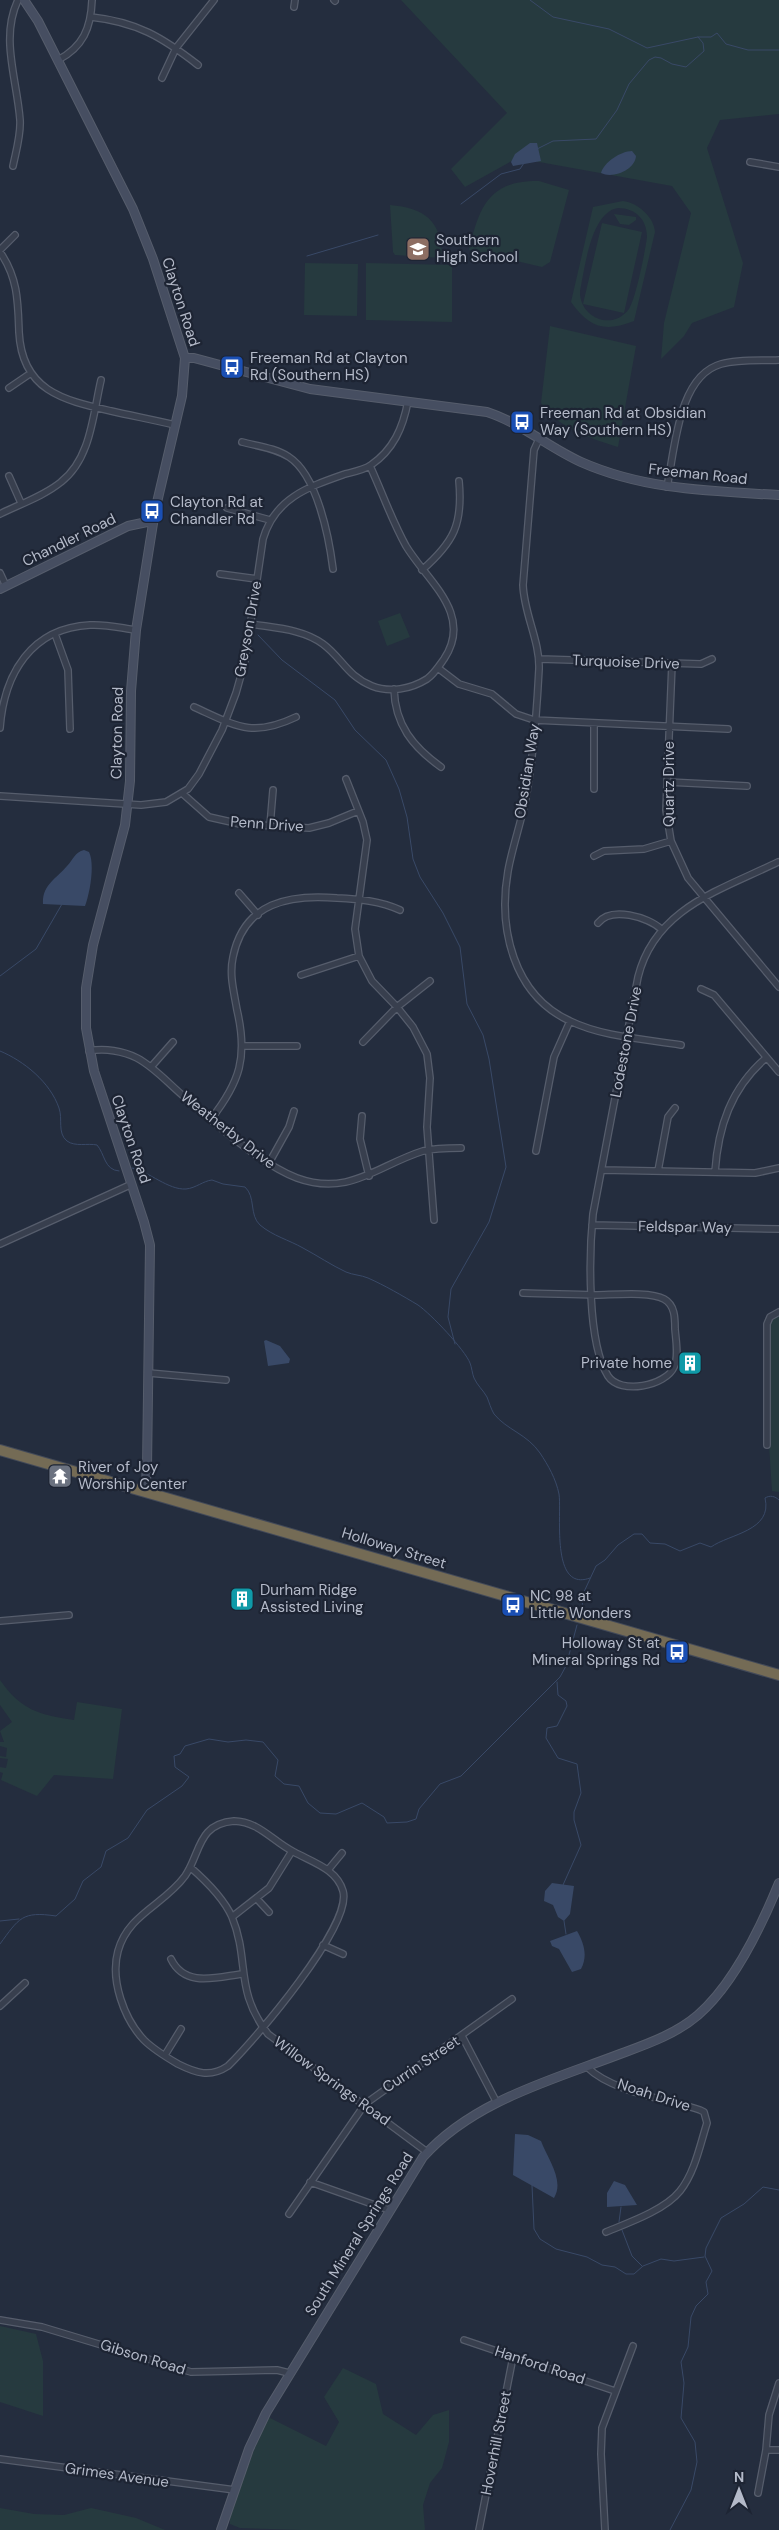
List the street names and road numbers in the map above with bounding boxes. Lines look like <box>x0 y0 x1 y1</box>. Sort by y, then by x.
street label: Clayton Road <box>157 255 205 349</box>
street label: Freeman Road <box>648 459 748 489</box>
street label: Chandler Road <box>19 509 119 571</box>
street label: Greyson Drive <box>230 579 266 679</box>
street label: Turquoise Drive <box>572 650 680 674</box>
street label: Clayton Road <box>106 687 128 779</box>
street label: Obsidian Way <box>510 721 544 820</box>
street label: Quartz Drive <box>659 741 679 827</box>
street label: Penn Drive <box>230 811 304 837</box>
street label: Lodestone Drive <box>605 985 647 1099</box>
street label: Weatherby Drive <box>176 1087 280 1173</box>
street label: Clayton Road <box>106 1092 156 1186</box>
street label: Feldspar Way <box>638 1216 733 1238</box>
street label: Holloway Street <box>339 1523 449 1573</box>
street label: Currin Street <box>378 2031 464 2097</box>
street label: Willow Springs Road <box>270 2032 394 2130</box>
street label: Noah Drive <box>615 2074 693 2116</box>
street label: South Mineral Springs Road <box>300 2148 418 2320</box>
street label: Gibson Road <box>98 2335 188 2379</box>
street label: Hanford Road <box>492 2341 588 2389</box>
street label: Hoverhill Street <box>476 2389 516 2497</box>
street label: Grimes Avenue <box>64 2458 170 2492</box>

